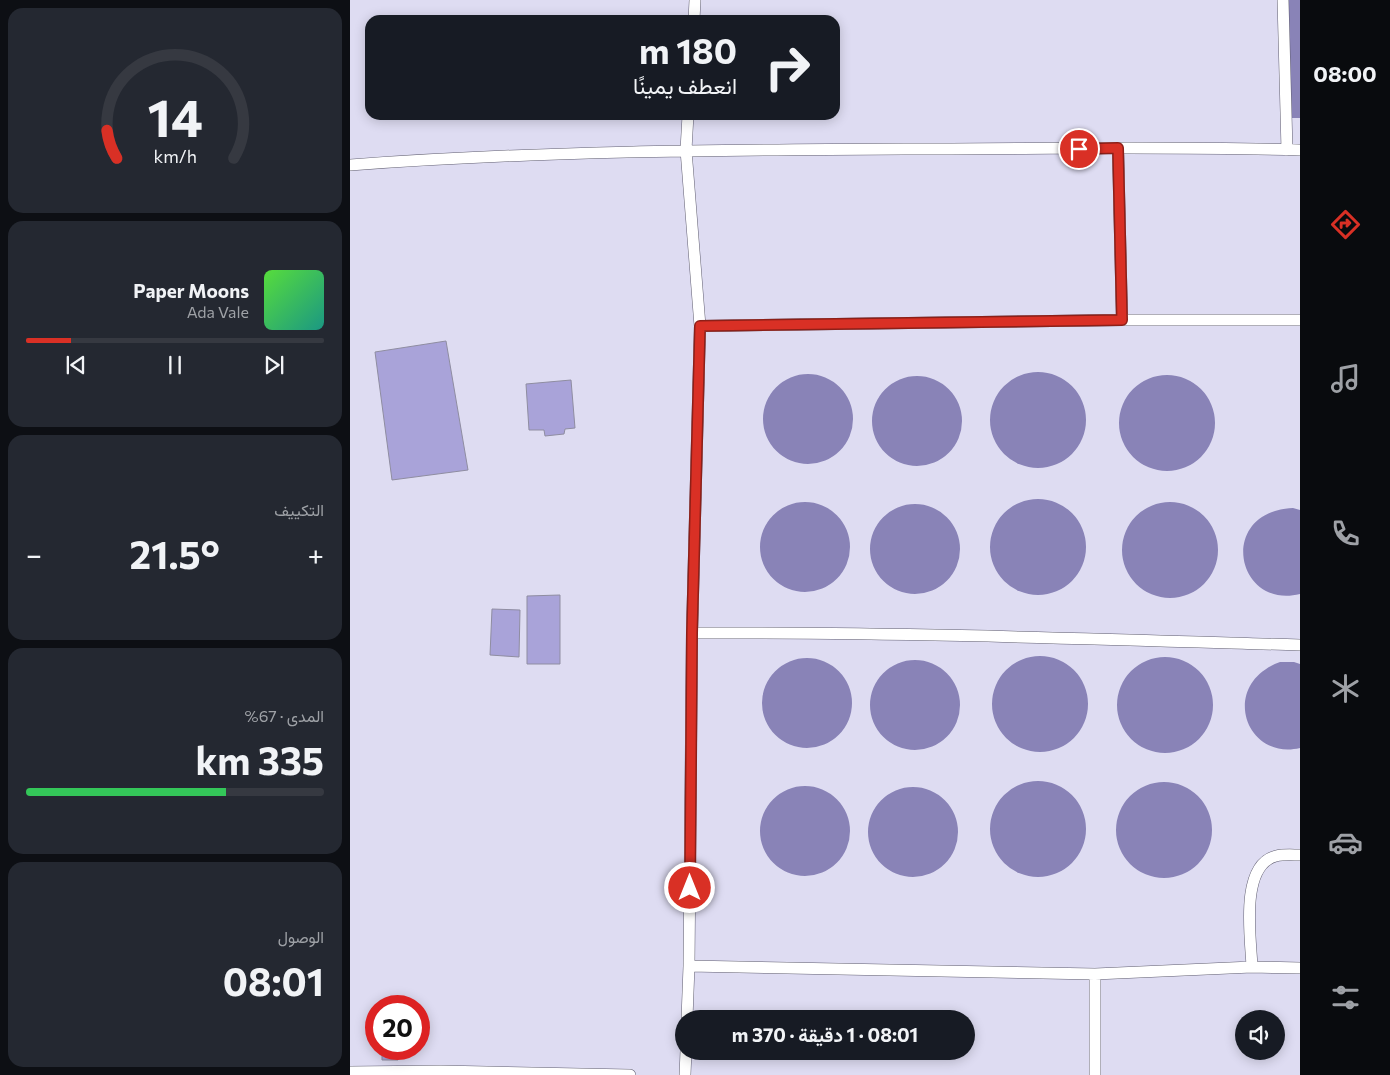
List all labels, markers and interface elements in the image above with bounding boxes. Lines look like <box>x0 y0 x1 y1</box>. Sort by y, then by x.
text: 180 m <box>639 28 737 71</box>
icon: right <box>755 35 820 100</box>
text: 08:00 <box>1313 60 1377 87</box>
text: انعطف يمينًا <box>633 72 737 99</box>
text: 14 <box>147 84 203 148</box>
pin <box>1058 128 1100 170</box>
icon: arrive <box>1065 135 1093 163</box>
text: km/h <box>153 145 197 167</box>
icon: directions <box>1328 207 1363 242</box>
text: Paper Moons <box>133 279 249 302</box>
text: Ada Vale <box>187 302 249 321</box>
icon: previous <box>62 351 90 379</box>
icon: pause <box>161 351 189 379</box>
icon: next <box>260 351 288 379</box>
icon: music <box>1328 361 1363 396</box>
text: التكييف <box>274 500 324 519</box>
icon: phone <box>1328 516 1363 551</box>
text: 21.5° <box>130 530 220 577</box>
text: − <box>26 537 42 571</box>
text: + <box>308 537 324 571</box>
icon: climate <box>1328 671 1363 706</box>
text: المدى · 67% <box>245 706 324 725</box>
text: 335 km <box>196 736 324 783</box>
icon: car <box>1328 825 1363 860</box>
position arrow <box>663 861 715 913</box>
text: الوصول <box>278 927 324 946</box>
text: 08:01 <box>223 957 324 1004</box>
icon: filters <box>1328 980 1363 1015</box>
speed limit sign: 20 <box>365 995 430 1060</box>
map controls <box>1235 1010 1285 1060</box>
button: sound <box>1235 1010 1285 1060</box>
text: 08:01 · 1 دقيقة · 370 m <box>732 1023 918 1046</box>

